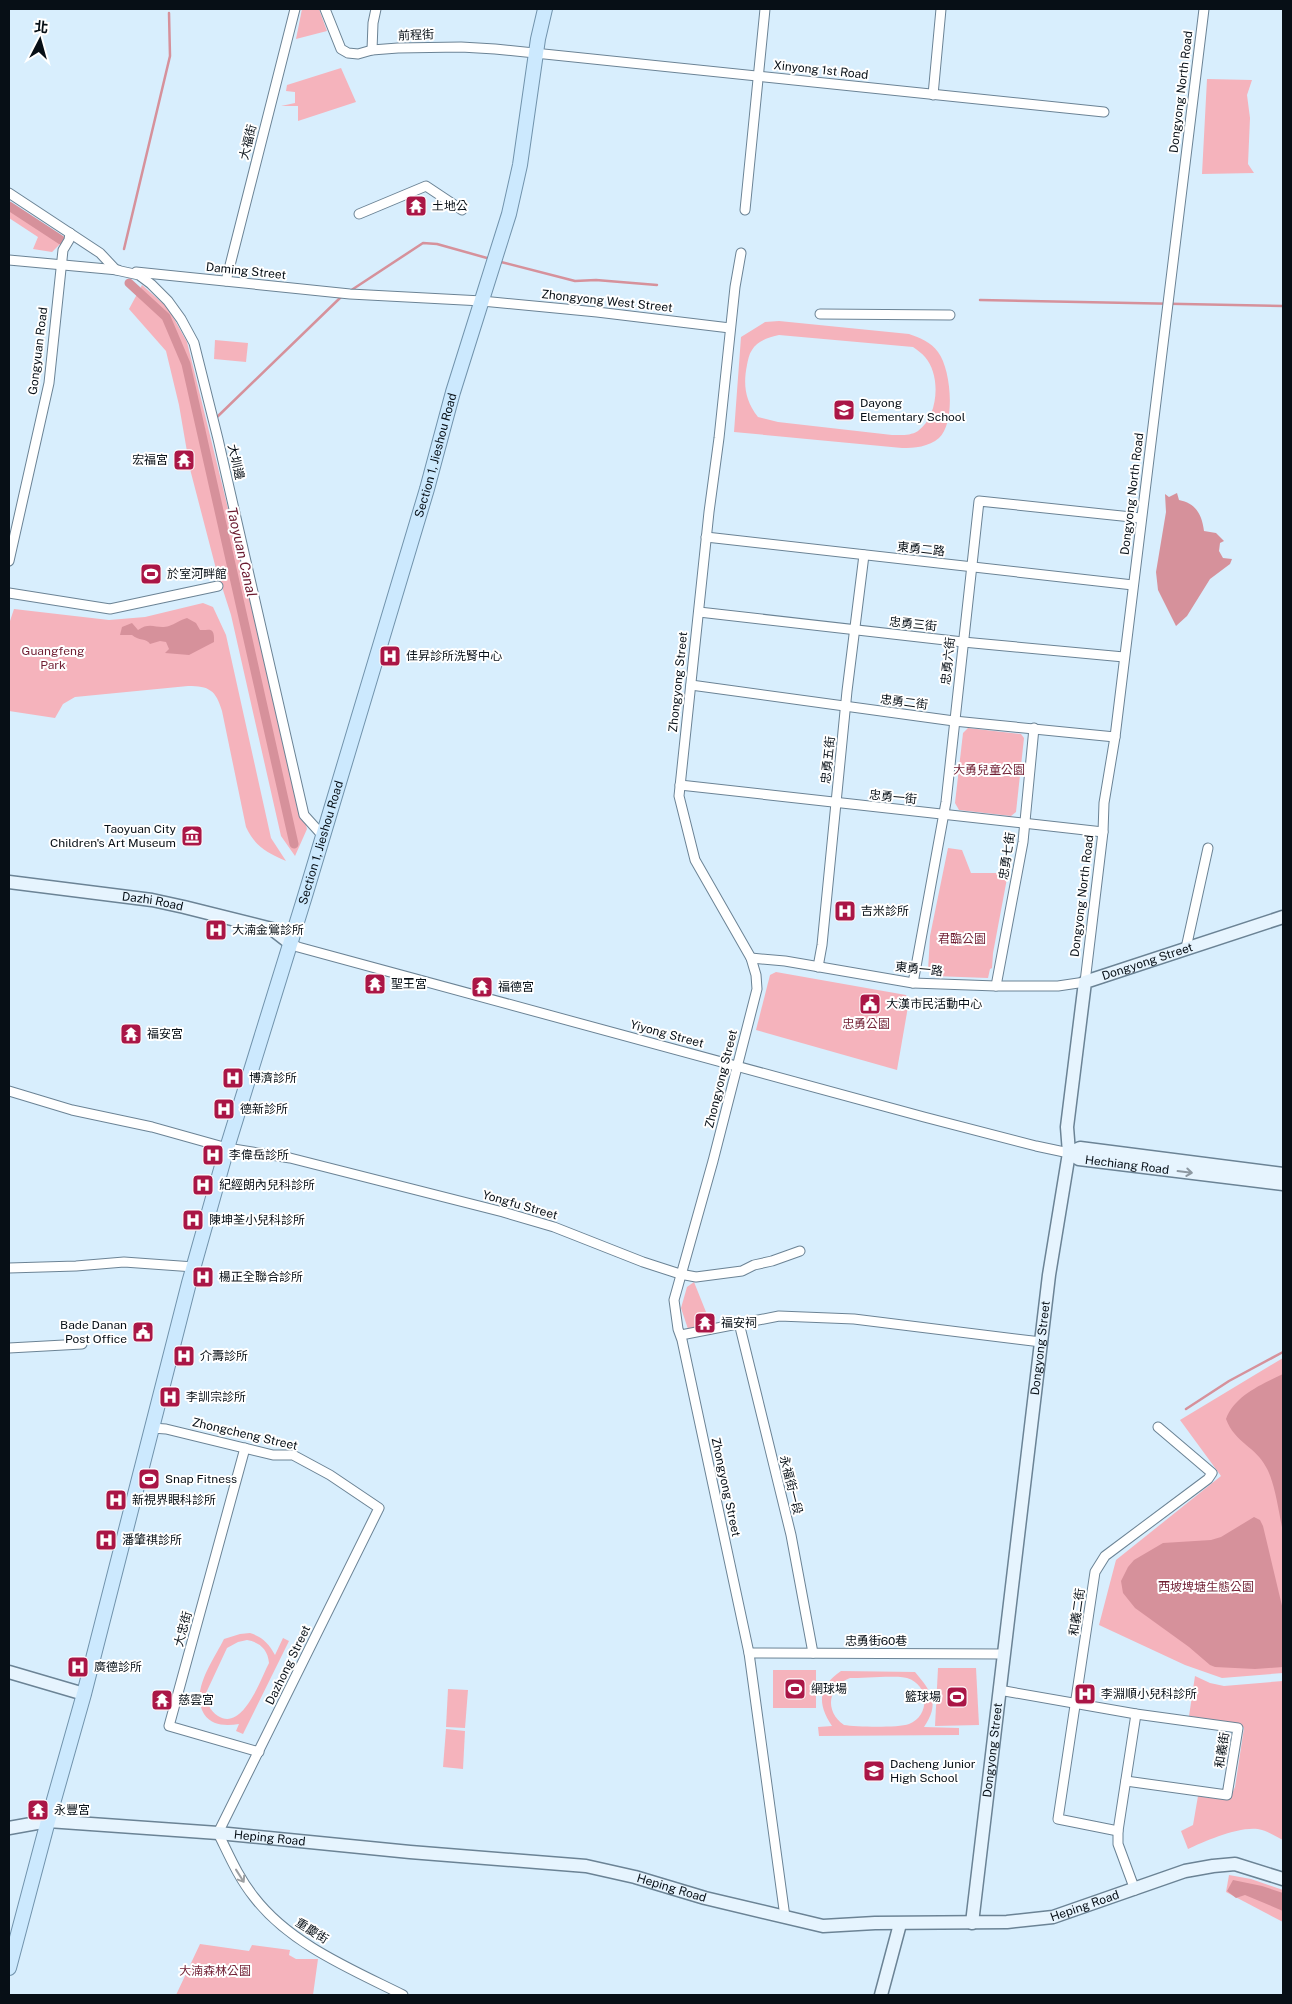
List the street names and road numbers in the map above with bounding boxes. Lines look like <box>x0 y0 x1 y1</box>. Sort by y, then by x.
street label: 前程街 <box>398 27 434 43</box>
street label: Dongyong North Road <box>1167 30 1195 154</box>
street label: Xinyong 1st Road <box>773 58 869 82</box>
street label: 大福街 <box>237 123 259 161</box>
street label: Daming Street <box>205 260 287 282</box>
street label: Zhongyong West Street <box>541 287 674 315</box>
street label: Gongyuan Road <box>26 306 50 396</box>
street label: Section 1, Jieshou Road <box>412 391 459 519</box>
street label: Dongyong North Road <box>1118 432 1146 556</box>
street label: 大圳邊 <box>225 443 247 481</box>
street label: 東勇二路 <box>896 540 946 558</box>
street label: 忠勇三街 <box>888 615 938 633</box>
street label: Zhongyong Street <box>666 631 690 733</box>
street label: 忠勇六街 <box>939 636 957 686</box>
street label: 忠勇二街 <box>879 692 929 712</box>
street label: 忠勇五街 <box>819 735 837 785</box>
street label: Section 1, Jieshou Road <box>296 779 346 906</box>
street label: 忠勇一街 <box>868 788 918 806</box>
street label: 忠勇七街 <box>996 831 1018 881</box>
street label: Dongyong North Road <box>1068 834 1096 958</box>
street label: Dazhi Road <box>121 889 185 914</box>
street label: Dongyong Street <box>1100 940 1195 983</box>
street label: 東勇一路 <box>894 960 944 978</box>
street label: Yiyong Street <box>629 1017 706 1051</box>
street label: Zhongyong Street <box>702 1028 740 1130</box>
street label: Hechiang Road <box>1084 1153 1170 1177</box>
street label: Yongfu Street <box>481 1188 560 1223</box>
street label: Dongyong Street <box>1028 1300 1053 1396</box>
street label: Zhongcheng Street <box>191 1415 299 1453</box>
street label: Zhongyong Street <box>709 1436 743 1538</box>
street label: 永福街一段 <box>777 1454 805 1516</box>
street label: 和義二街 <box>1067 1587 1087 1637</box>
street label: 大忠街 <box>172 1610 194 1648</box>
street label: Dazhong Street <box>263 1623 313 1707</box>
street label: 忠勇街60巷 <box>845 1634 907 1648</box>
street label: Dongyong Street <box>980 1702 1005 1798</box>
street label: 和義街 <box>1212 1731 1232 1769</box>
street label: Heping Road <box>233 1828 306 1849</box>
street label: Heping Road <box>635 1871 708 1905</box>
street label: Heping Road <box>1048 1888 1121 1924</box>
street label: 重慶街 <box>293 1916 331 1946</box>

